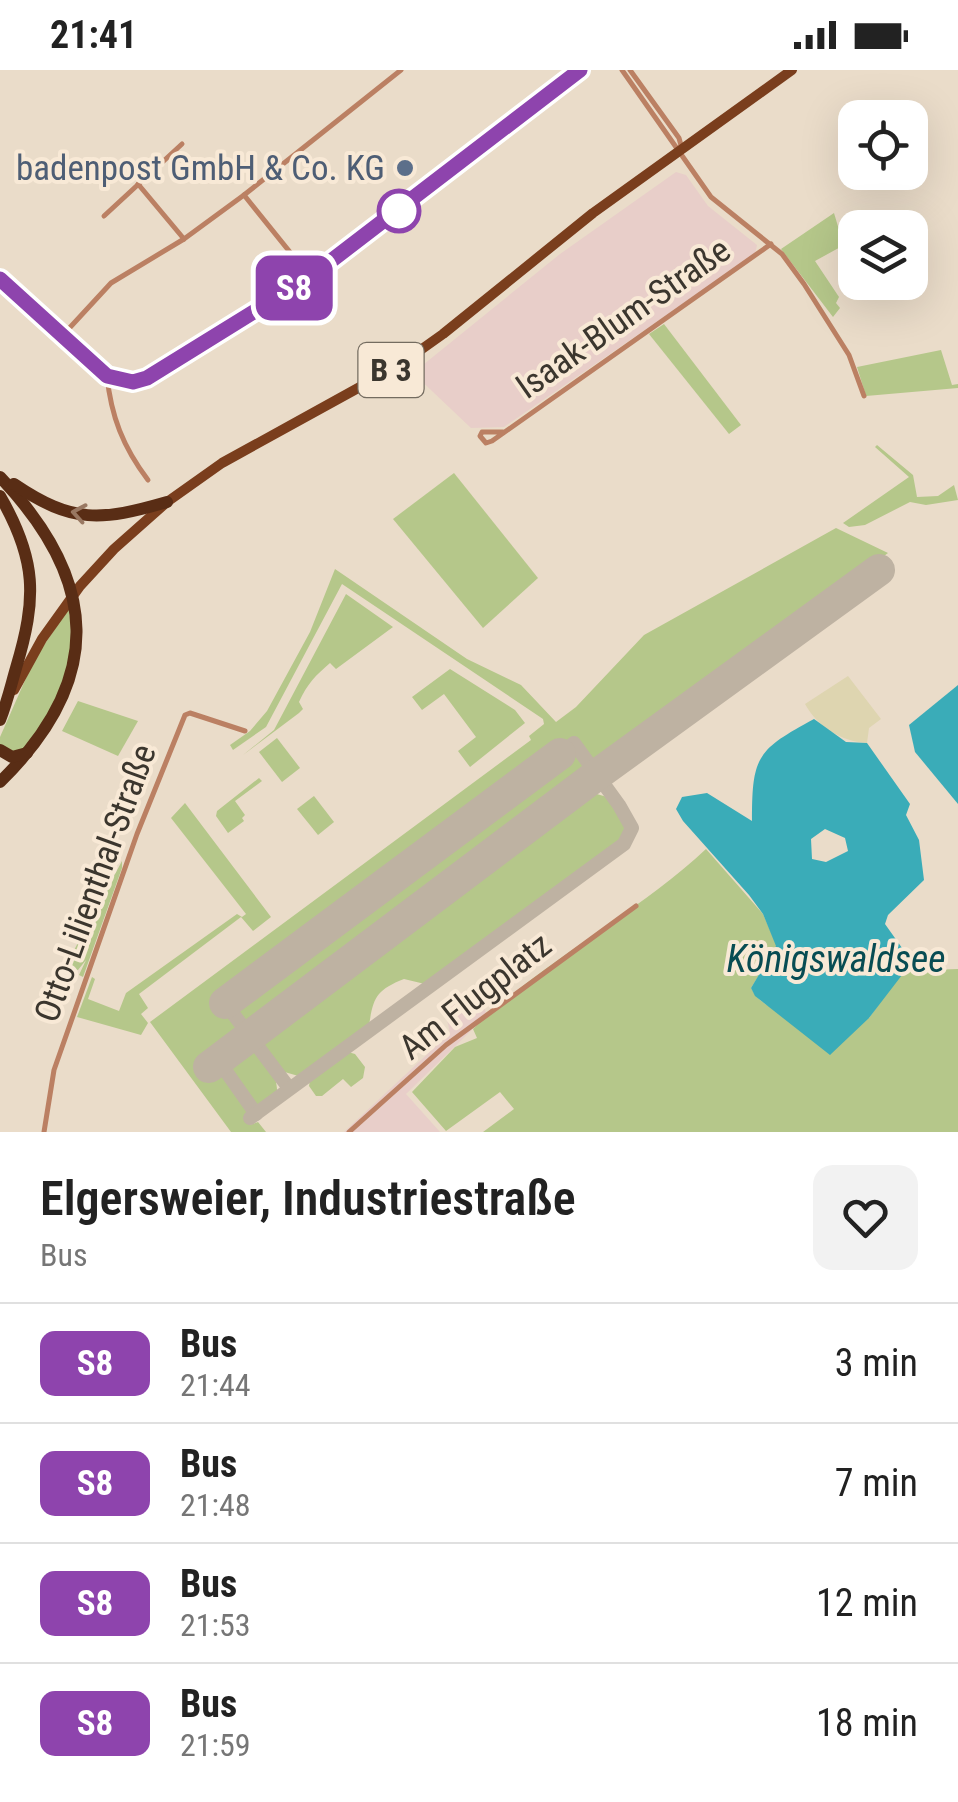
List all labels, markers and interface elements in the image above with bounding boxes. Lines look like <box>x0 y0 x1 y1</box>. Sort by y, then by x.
text: 21:41 <box>50 13 137 57</box>
map controls <box>838 100 928 300</box>
button: locate <box>838 100 928 190</box>
place label: badenpost GmbH & Co. KG <box>16 148 385 189</box>
marker: badenpost GmbH & Co. KG <box>394 157 416 179</box>
unlabelled marker <box>378 190 420 232</box>
button: layers <box>838 210 928 300</box>
street label: Isaak-Blum-Straße <box>508 229 738 407</box>
line badge: S8 <box>249 256 339 320</box>
text: S8 <box>276 268 312 309</box>
road number: B 3 <box>358 343 424 397</box>
one-way arrow <box>71 504 88 525</box>
street label: Otto-Lilienthal-Straße <box>26 739 165 1028</box>
street label: Am Flugplatz <box>391 924 559 1068</box>
water label: Königswaldsee <box>726 937 946 981</box>
button: heart <box>813 1165 918 1270</box>
text: Elgersweier, Industriestraße <box>40 1170 576 1227</box>
text: Bus <box>40 1236 88 1274</box>
text: Bus <box>180 1322 237 1366</box>
text: 3 min <box>835 1341 918 1385</box>
text: S8 <box>77 1343 113 1384</box>
text: 21:44 <box>180 1366 251 1404</box>
text: Bus <box>180 1442 237 1486</box>
text: 7 min <box>835 1461 918 1505</box>
text: S8 <box>77 1463 113 1504</box>
text: 21:48 <box>180 1486 251 1524</box>
text: Bus <box>180 1562 237 1606</box>
text: 12 min <box>816 1581 918 1625</box>
text: S8 <box>77 1583 113 1624</box>
text: 21:53 <box>180 1606 251 1644</box>
text: Bus <box>180 1682 237 1726</box>
text: 18 min <box>816 1701 918 1745</box>
text: S8 <box>77 1703 113 1744</box>
text: 21:59 <box>180 1726 251 1764</box>

